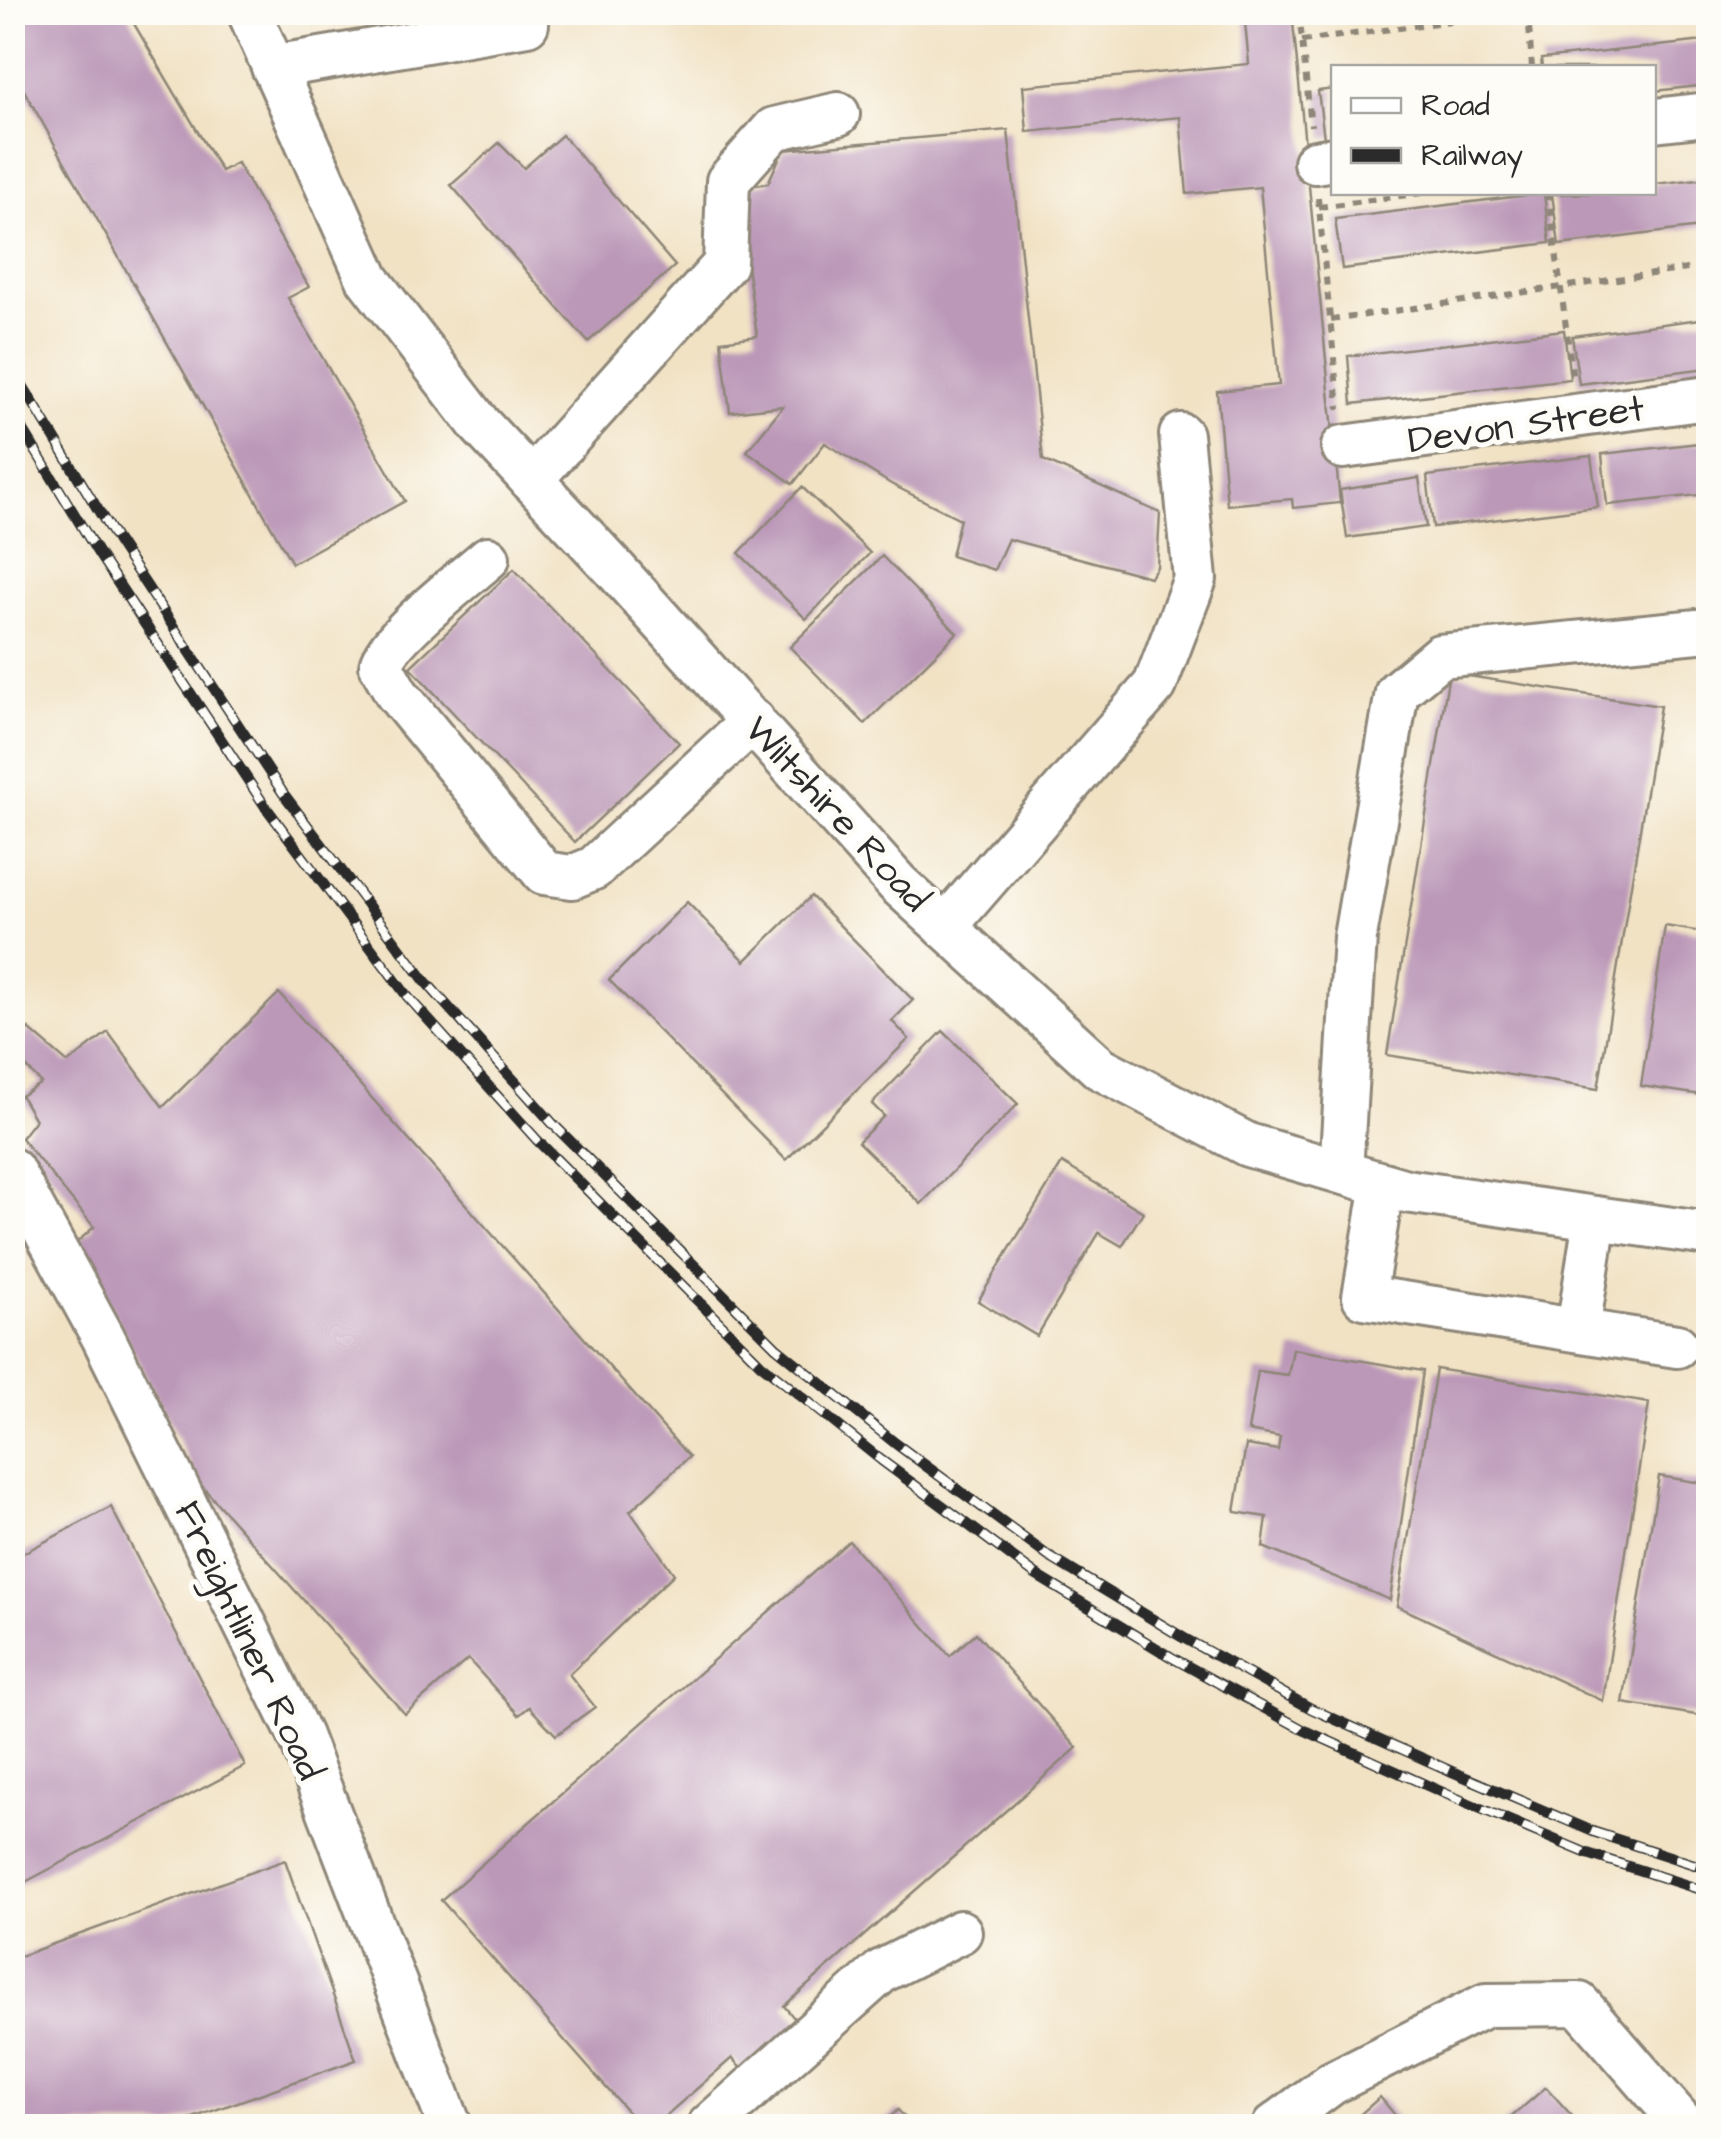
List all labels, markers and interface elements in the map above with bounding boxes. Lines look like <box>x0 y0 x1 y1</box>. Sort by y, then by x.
legend <box>1331 65 1656 195</box>
text: Road <box>1421 85 1490 127</box>
text: Railway <box>1421 135 1523 178</box>
street label: Devon Street <box>1405 383 1648 467</box>
street label: Wiltshire Road <box>732 705 941 924</box>
street label: Freightliner Road <box>161 1493 336 1789</box>

